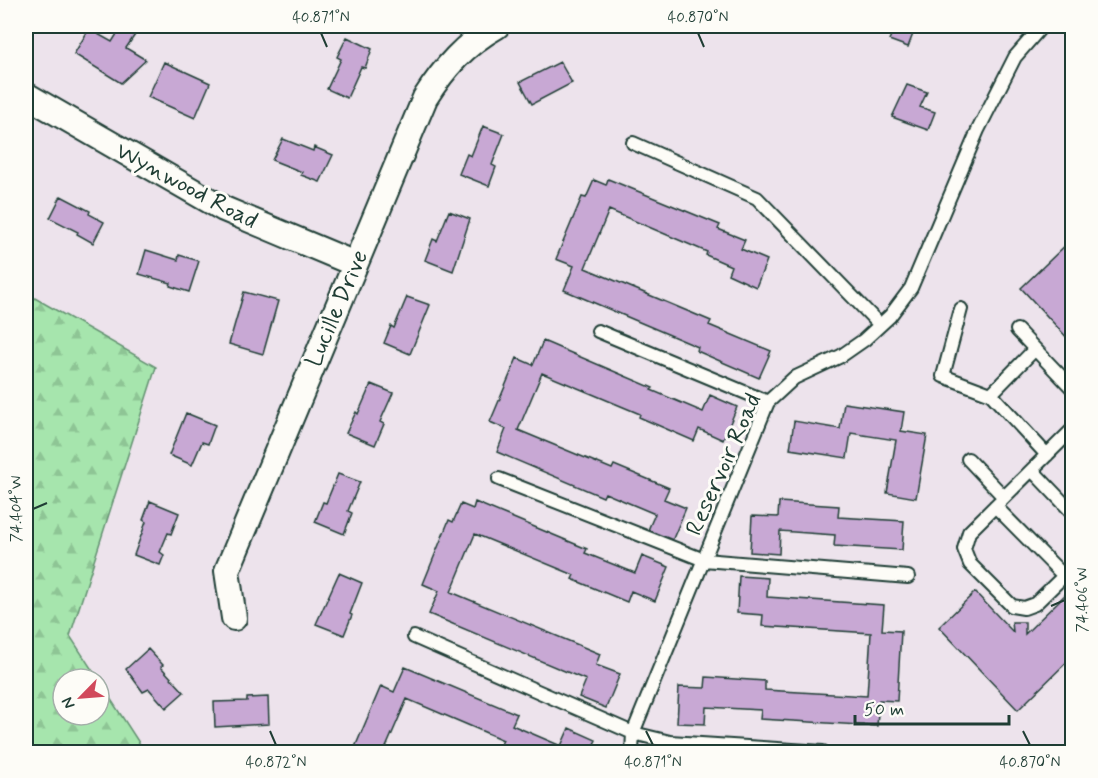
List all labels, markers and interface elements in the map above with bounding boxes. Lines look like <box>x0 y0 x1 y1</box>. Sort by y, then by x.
text: 40.871°N <box>292 8 350 28</box>
text: 40.870°N <box>668 8 728 28</box>
street label: Wynwood Road <box>110 136 263 237</box>
street label: Lucille Drive <box>299 245 376 372</box>
street label: Reservoir Road <box>679 389 770 541</box>
text: 74.404°W <box>7 476 27 542</box>
text: 74.406°W <box>1073 568 1093 632</box>
north arrow <box>51 667 111 727</box>
scale bar <box>855 688 1010 726</box>
text: N <box>57 693 81 712</box>
text: 50 m <box>864 698 904 722</box>
text: 40.872°N <box>246 753 306 773</box>
text: 40.871°N <box>624 753 682 773</box>
text: 40.870°N <box>1000 753 1060 773</box>

